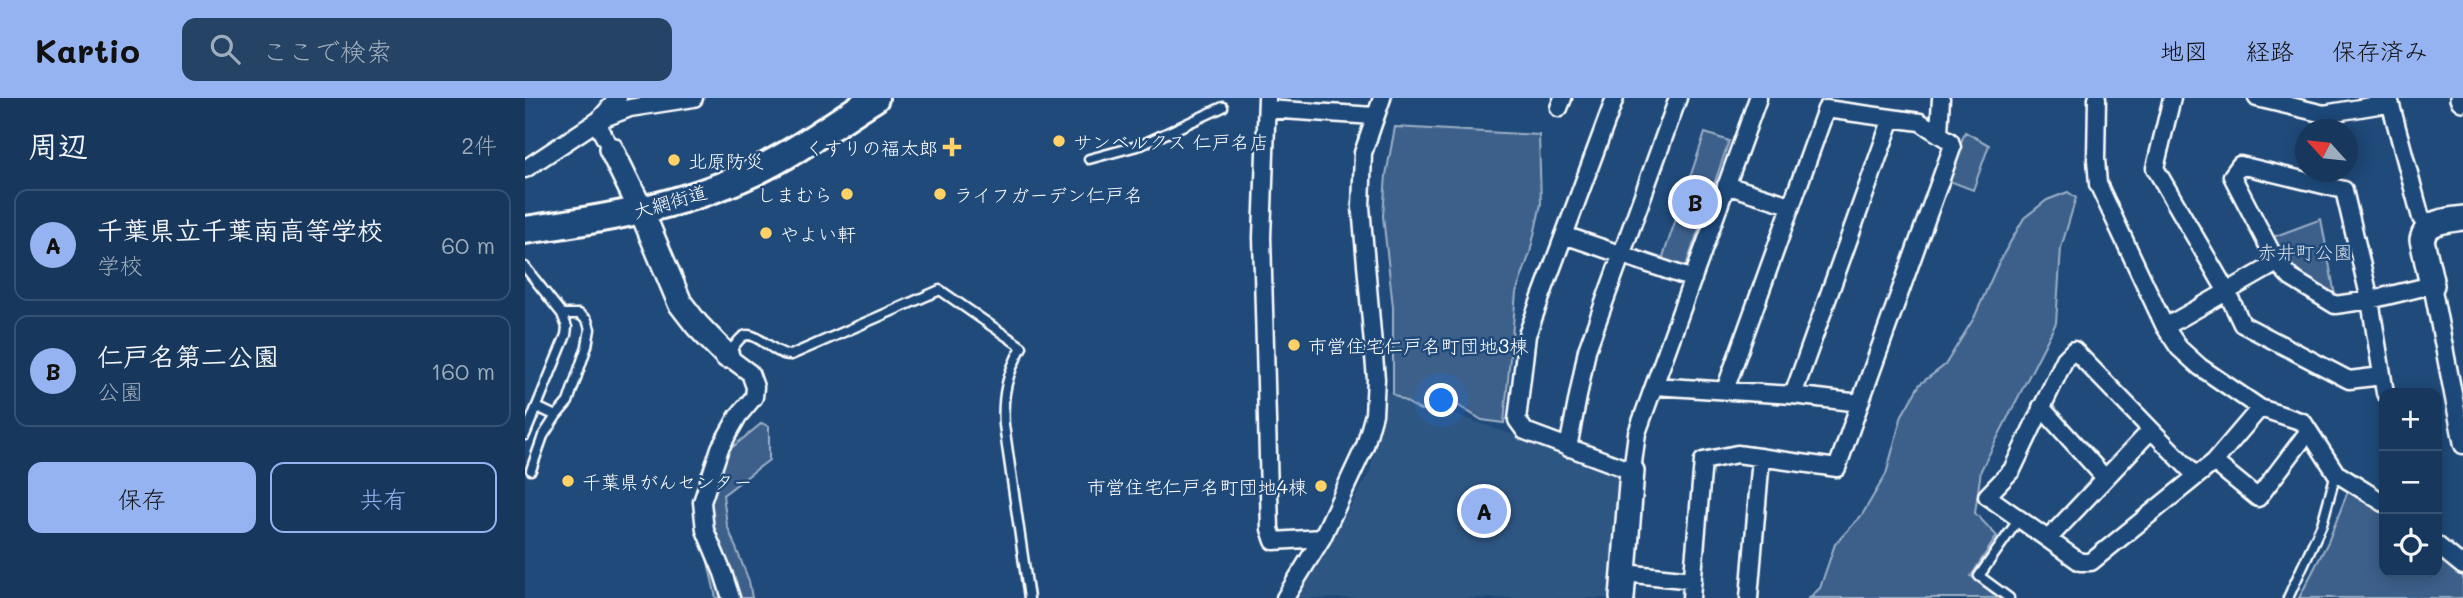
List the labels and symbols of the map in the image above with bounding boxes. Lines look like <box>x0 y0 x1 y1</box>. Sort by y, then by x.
north arrow <box>2295 119 2358 182</box>
place label: サンベルクス 仁戸名店 <box>1073 129 1269 154</box>
marker: サンベルクス 仁戸名店 <box>1051 133 1067 149</box>
place label: くすりの福太郎 <box>805 135 938 160</box>
marker: くすりの福太郎 <box>944 139 960 155</box>
place label: 北原防災 <box>688 148 764 173</box>
marker: 北原防災 <box>666 152 682 168</box>
pin: B <box>1672 176 1718 228</box>
street label: 大網街道 <box>630 179 710 223</box>
place label: しまむら <box>757 182 833 207</box>
place label: ライフガーデン仁戸名 <box>954 182 1143 207</box>
marker: しまむら <box>839 186 855 202</box>
marker: ライフガーデン仁戸名 <box>932 186 948 202</box>
place label: やよい軒 <box>780 221 856 246</box>
marker: やよい軒 <box>758 225 774 241</box>
park label: 赤井町公園 <box>2257 239 2353 264</box>
place label: 市営住宅仁戸名町団地3棟 <box>1308 333 1528 358</box>
marker: 市営住宅仁戸名町団地3棟 <box>1286 337 1302 353</box>
your location <box>1424 383 1458 417</box>
place label: 千葉県がんセンター <box>582 469 752 494</box>
marker: 千葉県がんセンター <box>560 473 576 489</box>
place label: 市営住宅仁戸名町団地4棟 <box>1087 474 1307 499</box>
marker: 市営住宅仁戸名町団地4棟 <box>1313 478 1329 494</box>
pin: A <box>1461 485 1507 537</box>

